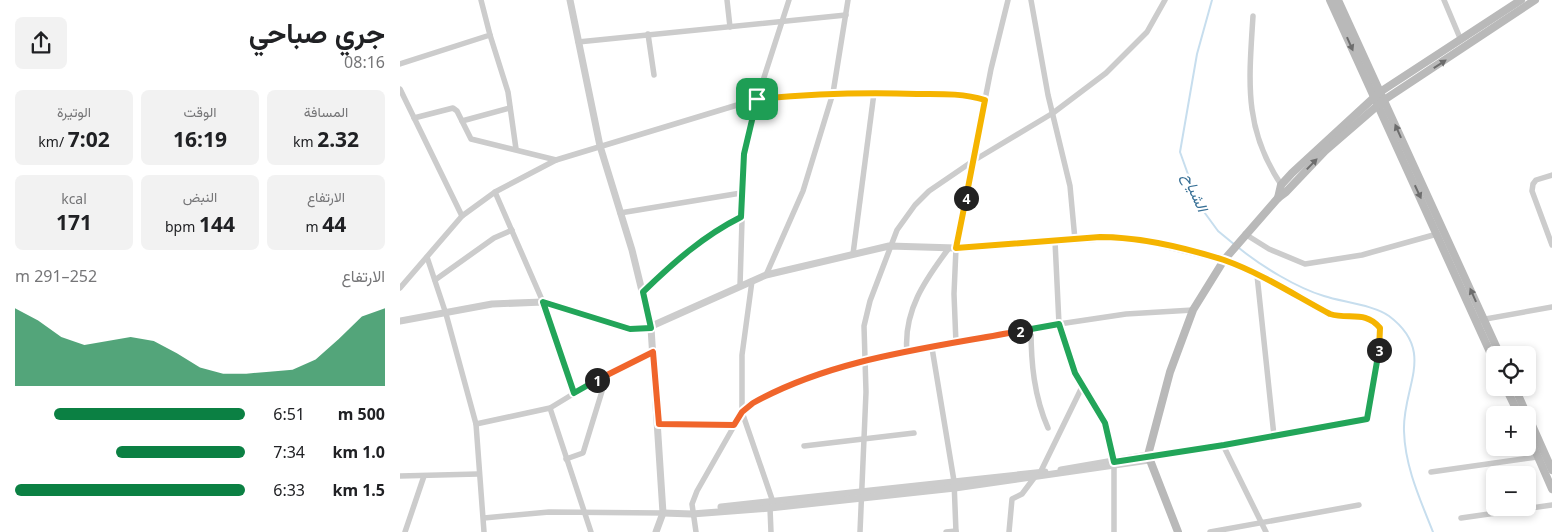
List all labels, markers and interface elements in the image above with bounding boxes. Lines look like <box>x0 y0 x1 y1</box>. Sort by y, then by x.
text: جري صباحي <box>249 13 385 51</box>
button: share <box>15 17 67 69</box>
one-way arrow <box>1346 37 1354 51</box>
text: 08:16 <box>344 51 385 73</box>
one-way arrow <box>1433 59 1446 68</box>
pin <box>736 78 778 120</box>
icon: arrive <box>743 85 771 113</box>
text: الوتيرة <box>57 102 91 121</box>
text: الوقت <box>184 102 216 121</box>
text: المسافة <box>304 102 348 121</box>
one-way arrow <box>1394 124 1402 138</box>
text: 7:02 <box>68 125 110 153</box>
text: 16:19 <box>173 125 227 153</box>
text: 2.32 <box>317 125 359 153</box>
text: /km <box>38 132 68 151</box>
text: km <box>293 132 317 151</box>
one-way arrow <box>1306 158 1318 170</box>
water label: الشياح <box>1177 170 1214 216</box>
one-way arrow <box>1414 185 1422 199</box>
pin: 4 <box>954 186 978 210</box>
text: النبض <box>183 187 217 206</box>
text: الارتفاع <box>307 187 345 206</box>
text: kcal <box>61 189 87 208</box>
text: 4 <box>962 189 971 208</box>
text: 171 <box>56 208 92 236</box>
text: 144 <box>199 210 235 238</box>
text: 44 <box>322 210 346 238</box>
text: bpm <box>165 217 199 236</box>
text: m <box>306 217 322 236</box>
text: 252–291 m <box>15 265 97 287</box>
text: الارتفاع <box>342 265 385 287</box>
one-way arrow <box>1468 288 1476 302</box>
pin: 2 <box>1008 318 1032 344</box>
text: 2 <box>1016 322 1025 341</box>
pin: 3 <box>1366 338 1392 362</box>
text: 3 <box>1375 341 1384 360</box>
map controls <box>1486 346 1536 516</box>
button: locate <box>1486 346 1536 396</box>
pin: 1 <box>584 368 610 392</box>
text: 1 <box>593 371 602 390</box>
text: 6:51 <box>273 403 305 425</box>
text: 500 m <box>338 403 385 425</box>
button: + <box>1486 406 1536 456</box>
text: 7:34 <box>273 441 305 463</box>
text: 1.0 km <box>332 441 385 463</box>
button: − <box>1486 466 1536 516</box>
text: 6:33 <box>273 479 305 501</box>
text: 1.5 km <box>332 479 385 501</box>

